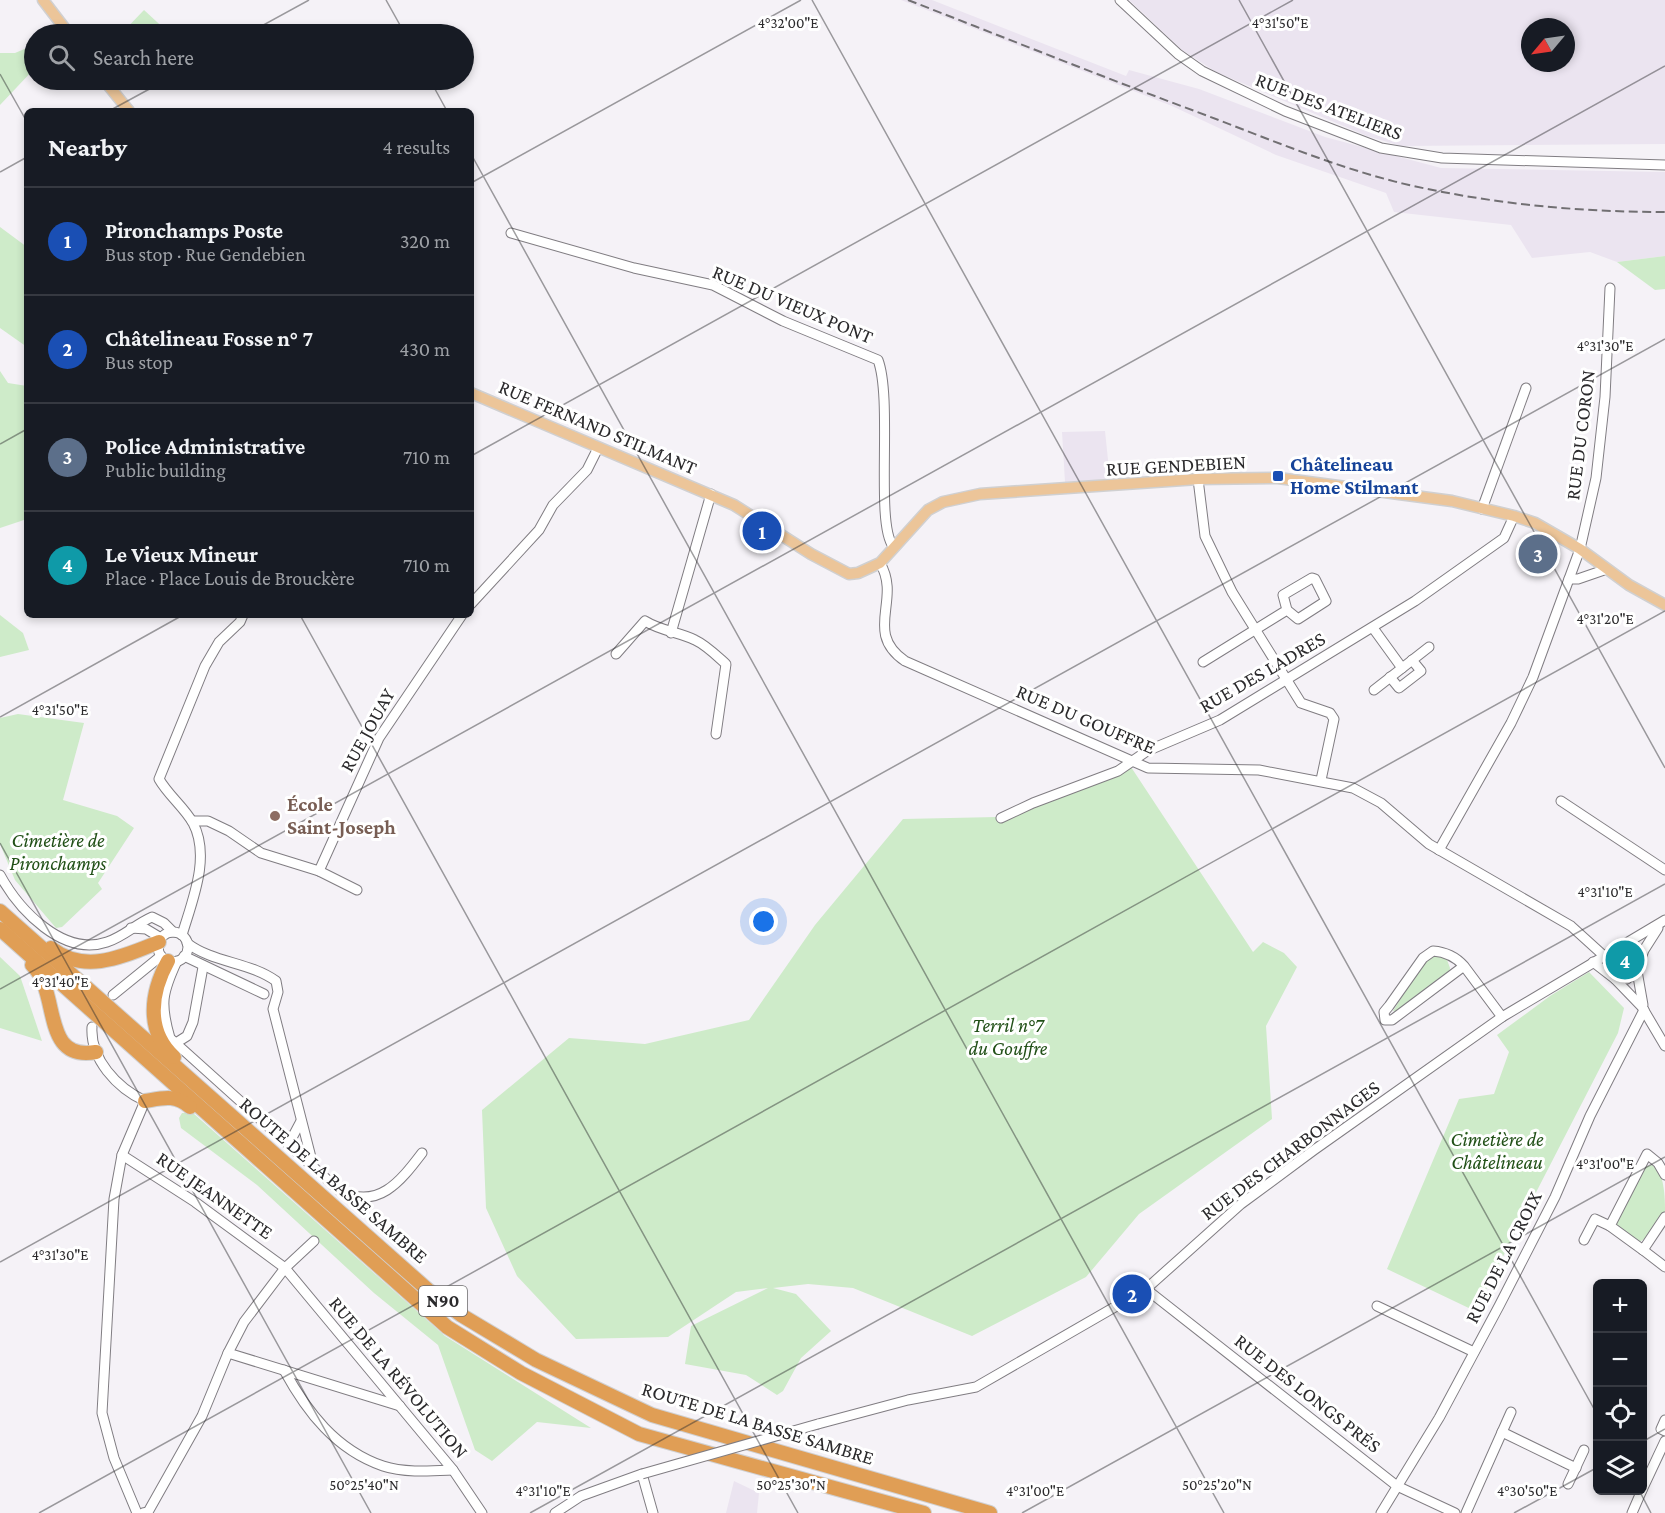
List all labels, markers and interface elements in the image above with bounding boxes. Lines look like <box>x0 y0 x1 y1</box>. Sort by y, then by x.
text: 4°32'00"E <box>758 15 818 31</box>
text: 4°31'50"E <box>1252 15 1308 31</box>
north arrow <box>1521 18 1575 72</box>
search box <box>24 24 474 90</box>
icon: search <box>45 41 78 74</box>
text: Search here <box>93 45 194 70</box>
street label: RUE DES ATELIERS <box>1253 68 1405 144</box>
text: Nearby <box>48 133 127 162</box>
text: 4 results <box>383 136 450 158</box>
text: Pironchamps Poste <box>105 218 283 243</box>
text: 1 <box>64 230 71 252</box>
text: 320 m <box>400 230 450 252</box>
text: Bus stop · Rue Gendebien <box>105 243 306 265</box>
street label: RUE DU VIEUX PONT <box>710 260 877 348</box>
text: Châtelineau Fosse n° 7 <box>105 326 313 351</box>
text: 2 <box>62 338 73 360</box>
text: 430 m <box>399 338 450 360</box>
text: 4°31'30"E <box>1576 338 1634 354</box>
text: Bus stop <box>105 351 173 373</box>
street label: RUE DU CORON <box>1561 369 1599 501</box>
street label: RUE FERNAND STILMANT <box>496 375 700 479</box>
text: Police Administrative <box>105 434 305 459</box>
text: 3 <box>63 446 72 468</box>
text: 710 m <box>403 446 450 468</box>
street label: RUE GENDEBIEN <box>1105 450 1247 480</box>
place label: Châtelineau Home Stilmant <box>1290 453 1419 498</box>
text: Public building <box>105 459 226 481</box>
marker: Châtelineau Home Stilmant <box>1271 469 1285 483</box>
pin: 1 <box>742 508 782 554</box>
pin: 3 <box>1518 532 1558 576</box>
text: Le Vieux Mineur <box>105 542 258 567</box>
text: 4 <box>62 554 73 576</box>
text: 710 m <box>403 554 450 576</box>
text: Place · Place Louis de Brouckère <box>105 567 355 589</box>
text: 4°31'20"E <box>1576 611 1634 627</box>
street label: RUE DES LADRES <box>1195 627 1329 717</box>
street label: RUE DU GOUFFRE <box>1013 680 1159 758</box>
street label: RUE JOUAY <box>335 684 400 776</box>
text: 4°31'50"E <box>32 702 88 718</box>
place label: École Saint-Joseph <box>287 793 396 838</box>
marker: École Saint-Joseph <box>268 809 282 823</box>
park label: Cimetière de Pironchamps <box>9 829 107 875</box>
text: 4°31'10"E <box>1577 884 1633 900</box>
your location <box>749 907 778 936</box>
pin: 4 <box>1606 938 1644 982</box>
text: 4°31'40"E <box>31 974 89 990</box>
park label: Terril n°7 du Gouffre <box>969 1014 1048 1060</box>
street label: RUE DES CHARBONNAGES <box>1196 1076 1384 1224</box>
street label: ROUTE DE LA BASSE SAMBRE <box>236 1093 432 1268</box>
park label: Cimetière de Châtelineau <box>1450 1128 1544 1173</box>
street label: RUE JEANNETTE <box>152 1147 277 1244</box>
text: 4°31'00"E <box>1576 1156 1634 1172</box>
street label: RUE DE LA CROIX <box>1460 1187 1546 1327</box>
text: 4°31'30"E <box>31 1247 89 1263</box>
pin: 2 <box>1112 1272 1152 1316</box>
map controls <box>1593 1279 1647 1495</box>
button: + <box>1593 1279 1647 1333</box>
road number: N90 <box>419 1286 467 1316</box>
street label: RUE DE LA RÉVOLUTION <box>325 1292 473 1462</box>
street label: RUE DES LONGS PRÉS <box>1231 1329 1385 1457</box>
button: − <box>1593 1333 1647 1387</box>
street label: ROUTE DE LA BASSE SAMBRE <box>639 1377 877 1469</box>
button: locate <box>1593 1387 1647 1441</box>
button: layers <box>1593 1441 1647 1495</box>
text: 50°25'40"N <box>329 1477 399 1493</box>
text: 50°25'30"N <box>756 1477 826 1493</box>
text: 50°25'20"N <box>1182 1477 1252 1493</box>
text: 4°31'10"E <box>515 1483 571 1499</box>
text: 4°31'00"E <box>1006 1483 1064 1499</box>
text: 4°30'50"E <box>1497 1483 1557 1499</box>

